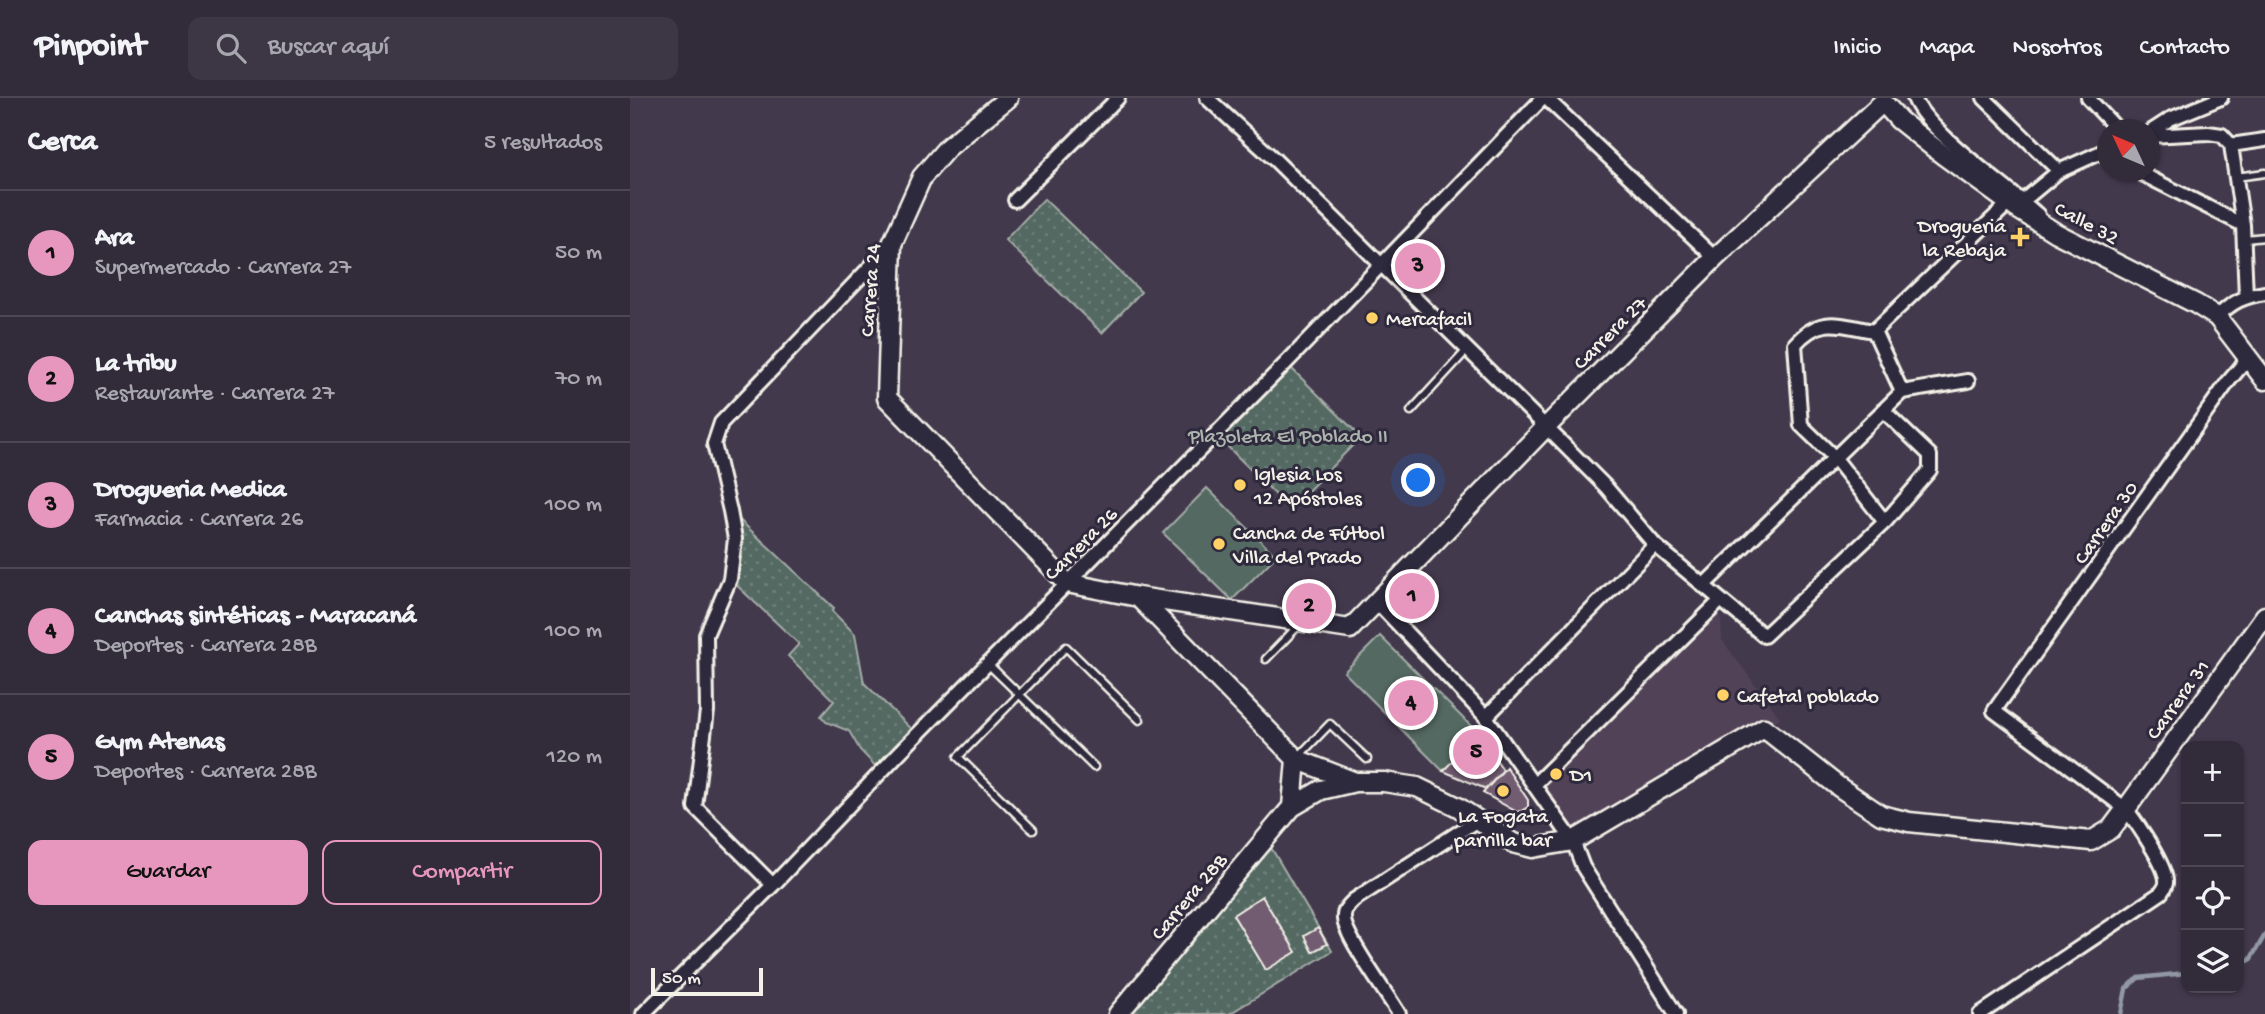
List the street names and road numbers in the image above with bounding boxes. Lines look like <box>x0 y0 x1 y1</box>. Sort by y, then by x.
street label: Calle 32 <box>2049 198 2122 252</box>
street label: Carrera 24 <box>857 243 888 338</box>
street label: Carrera 27 <box>1569 292 1654 377</box>
street label: Carrera 30 <box>2070 478 2146 570</box>
street label: Carrera 26 <box>1040 503 1125 587</box>
street label: Carrera 31 <box>2143 656 2217 746</box>
street label: Carrera 28B <box>1147 849 1235 947</box>

